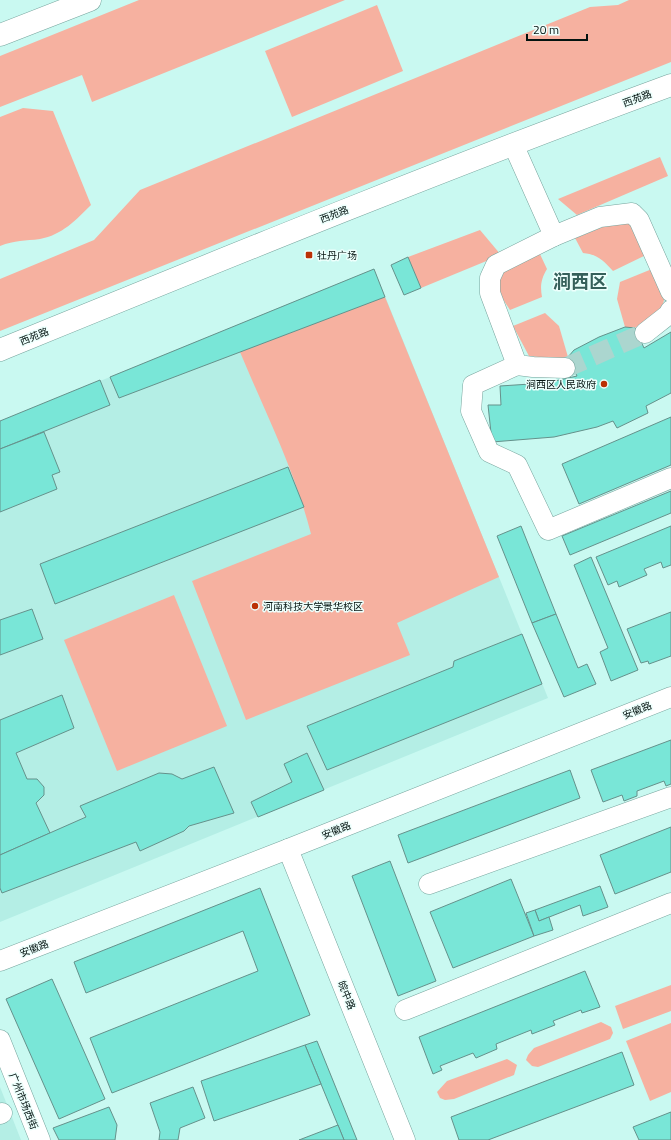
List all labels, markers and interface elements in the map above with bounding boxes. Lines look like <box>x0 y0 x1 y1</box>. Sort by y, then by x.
scale bar <box>527 16 587 42</box>
text: 20 m <box>533 20 559 39</box>
street label: 西苑路 <box>621 86 654 111</box>
street label: 西苑路 <box>317 202 351 227</box>
place label: 牡丹广场 <box>317 248 357 263</box>
marker: 牡丹广场 <box>304 250 314 260</box>
district label: 涧西区 <box>553 268 607 295</box>
street label: 西苑路 <box>17 324 51 349</box>
place label: 涧西区人民政府 <box>526 377 596 392</box>
marker: 涧西区人民政府 <box>599 379 609 389</box>
place label: 河南科技大学景华校区 <box>263 599 363 614</box>
marker: 河南科技大学景华校区 <box>250 601 260 611</box>
street label: 安徽路 <box>620 698 654 723</box>
street label: 安徽路 <box>319 818 353 843</box>
street label: 安徽路 <box>17 936 51 961</box>
street label: 皖中路 <box>334 978 359 1012</box>
street label: 广州市场西街 <box>5 1071 42 1132</box>

